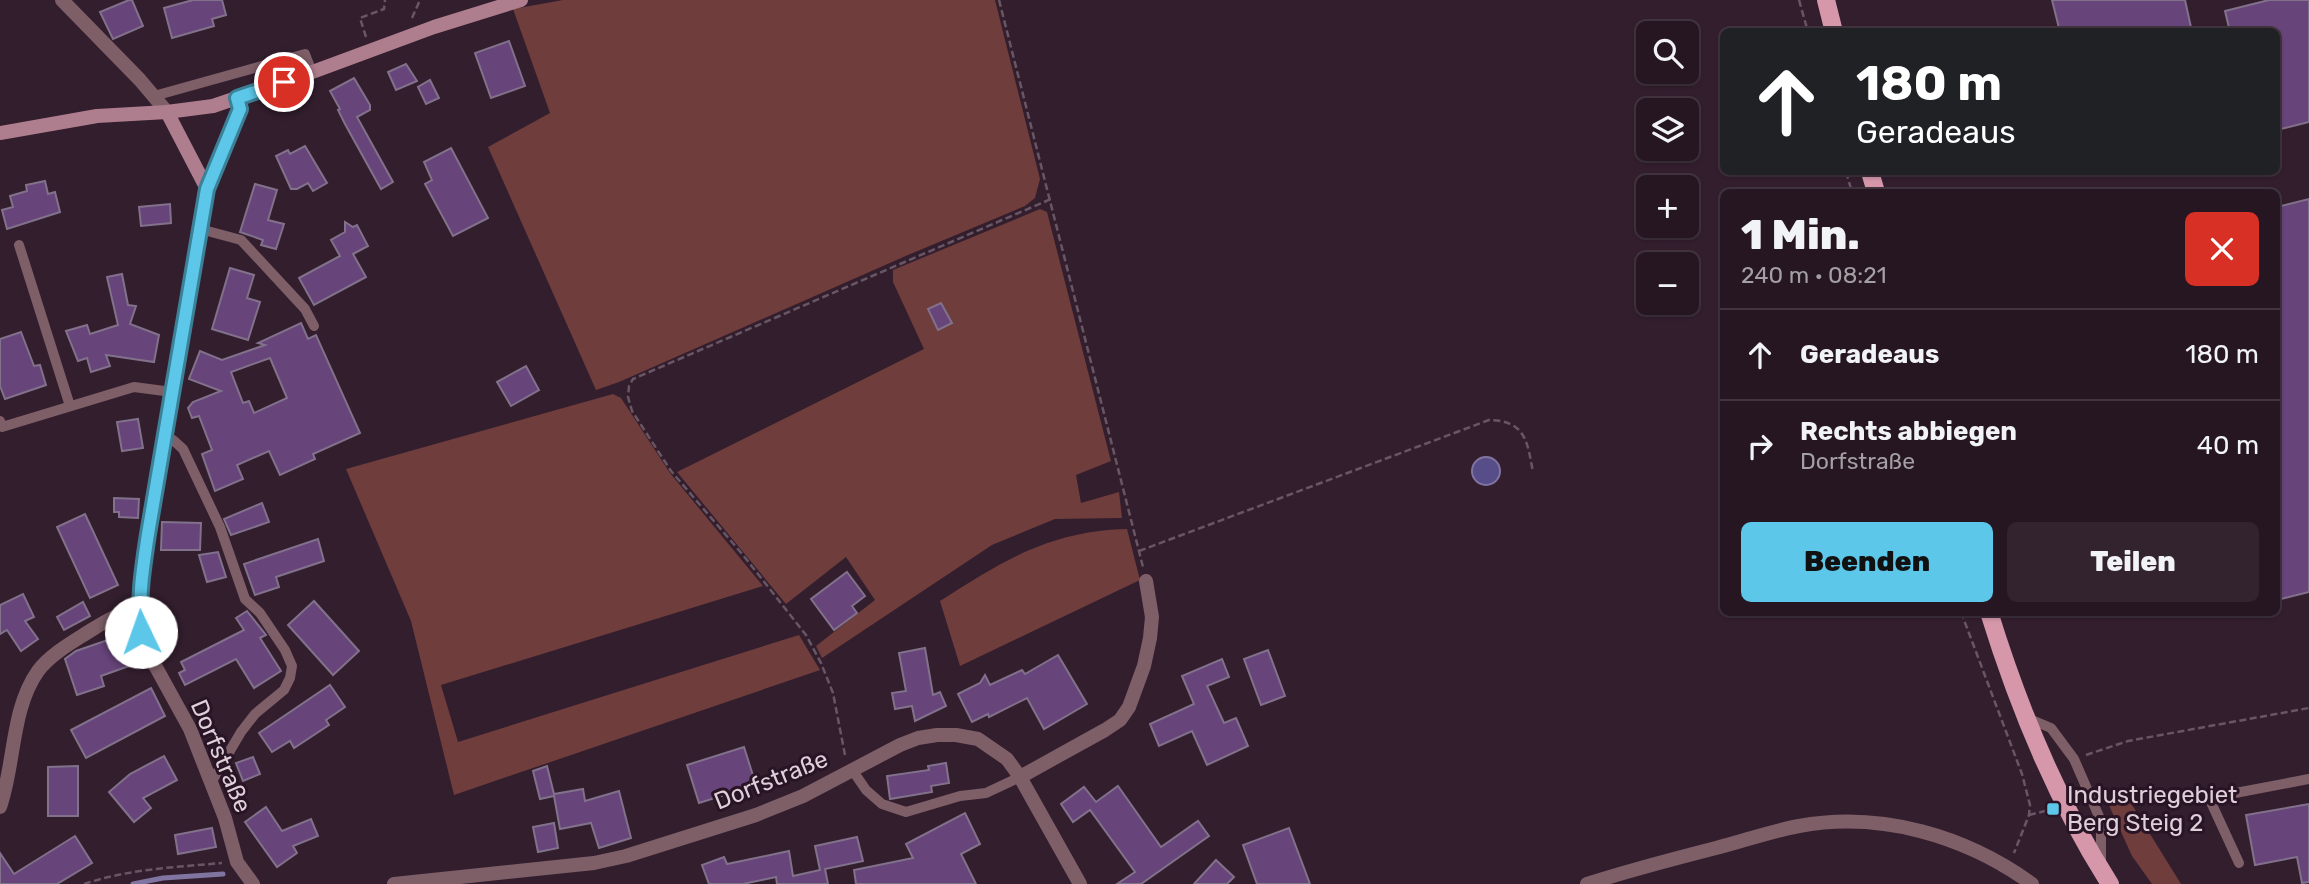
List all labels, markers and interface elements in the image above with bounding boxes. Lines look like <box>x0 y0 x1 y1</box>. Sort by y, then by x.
map controls <box>1636 21 1699 315</box>
button: search <box>1636 21 1699 84</box>
pin <box>254 52 314 112</box>
text: 180 m <box>1856 54 2002 112</box>
icon: ahead <box>1741 56 1832 147</box>
icon: arrive <box>265 63 303 101</box>
button: layers <box>1636 98 1699 161</box>
text: Geradeaus <box>1856 113 2015 151</box>
button: + <box>1636 175 1699 238</box>
text: 1 Min. <box>1741 210 1860 260</box>
button: close <box>2185 212 2259 286</box>
button: − <box>1636 252 1699 315</box>
text: 240 m · 08:21 <box>1741 261 1887 289</box>
icon: ahead <box>1741 336 1779 374</box>
text: Geradeaus <box>1800 339 1939 370</box>
text: 180 m <box>2185 339 2259 370</box>
text: Rechts abbiegen <box>1800 416 2017 447</box>
icon: right <box>1741 427 1779 465</box>
text: 40 m <box>2197 430 2259 461</box>
text: Dorfstraße <box>1800 447 1915 475</box>
button: Beenden <box>1741 522 1993 602</box>
button: Teilen <box>2007 522 2259 602</box>
position arrow <box>104 595 178 669</box>
street label: Dorfstraße <box>185 695 257 817</box>
street label: Dorfstraße <box>710 745 832 815</box>
place label: Industriegebiet Berg Steig 2 <box>2067 781 2237 837</box>
marker: Industriegebiet Berg Steig 2 <box>2045 801 2061 817</box>

